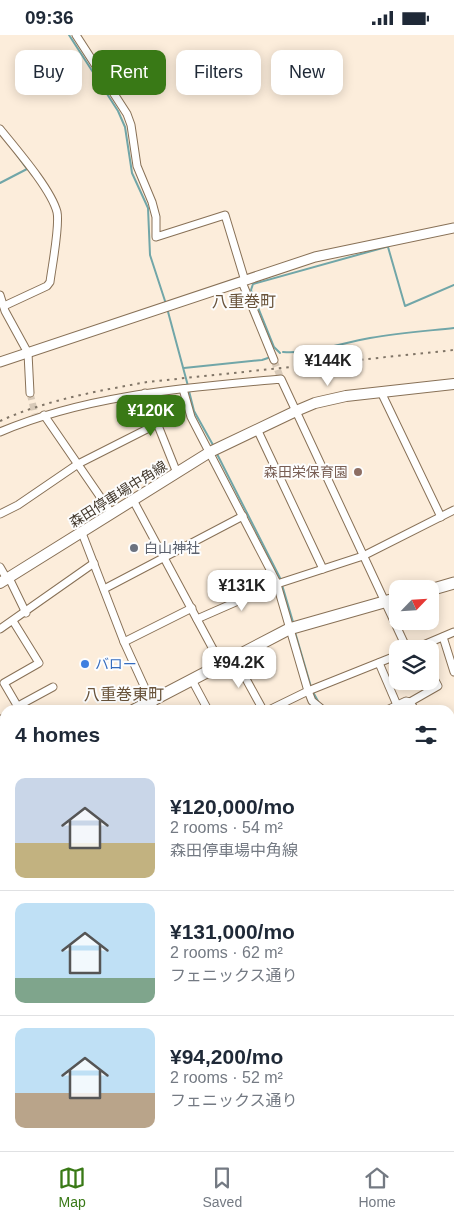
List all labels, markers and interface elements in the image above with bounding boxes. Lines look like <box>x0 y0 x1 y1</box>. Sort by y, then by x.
text: 09:36 <box>25 7 74 28</box>
chip: Buy <box>15 50 82 95</box>
chip: Rent <box>92 50 166 95</box>
chip: Filters <box>176 50 261 95</box>
chip: New <box>271 50 343 95</box>
district label: 八重巻町 <box>212 293 276 310</box>
pin: ¥144K <box>293 345 363 387</box>
text: ¥144K <box>304 352 352 369</box>
pin: ¥120K <box>116 395 186 437</box>
text: ¥120K <box>127 402 175 419</box>
street label: 森田停車場中角線 <box>66 458 170 530</box>
place label: 森田栄保育園 <box>264 464 348 480</box>
marker: 森田栄保育園 <box>352 466 364 478</box>
place label: 白山神社 <box>144 540 200 556</box>
marker: 白山神社 <box>128 542 140 554</box>
pin: ¥131K <box>207 569 277 612</box>
text: ¥131K <box>218 577 266 594</box>
north arrow <box>389 580 439 630</box>
map controls <box>389 580 439 690</box>
button: layers <box>389 640 439 690</box>
pin: ¥94.2K <box>198 647 280 689</box>
text: ¥94.2K <box>213 654 265 671</box>
place label: バロー <box>95 656 137 672</box>
marker: バロー <box>79 658 91 670</box>
district label: 八重巻東町 <box>84 686 164 703</box>
icon: filters <box>412 721 440 749</box>
text: 4 homes <box>15 723 100 746</box>
text: ¥120,000/mo <box>170 795 295 818</box>
icon: home <box>55 798 115 858</box>
text: 2 rooms · 54 m² <box>170 819 283 836</box>
text: 森田停車場中角線 <box>170 842 298 859</box>
text: ¥131,000/mo <box>170 920 295 943</box>
icon: home <box>55 923 115 983</box>
text: 2 rooms · 62 m² <box>170 944 283 961</box>
text: フェニックス通り <box>170 967 298 984</box>
text: ¥94,200/mo <box>170 1045 283 1068</box>
icon: home <box>55 1048 115 1108</box>
text: 2 rooms · 52 m² <box>170 1069 283 1086</box>
text: フェニックス通り <box>170 1092 298 1109</box>
tab: Map <box>58 1164 86 1210</box>
tab: Saved <box>202 1164 242 1210</box>
tab: Home <box>358 1164 396 1210</box>

